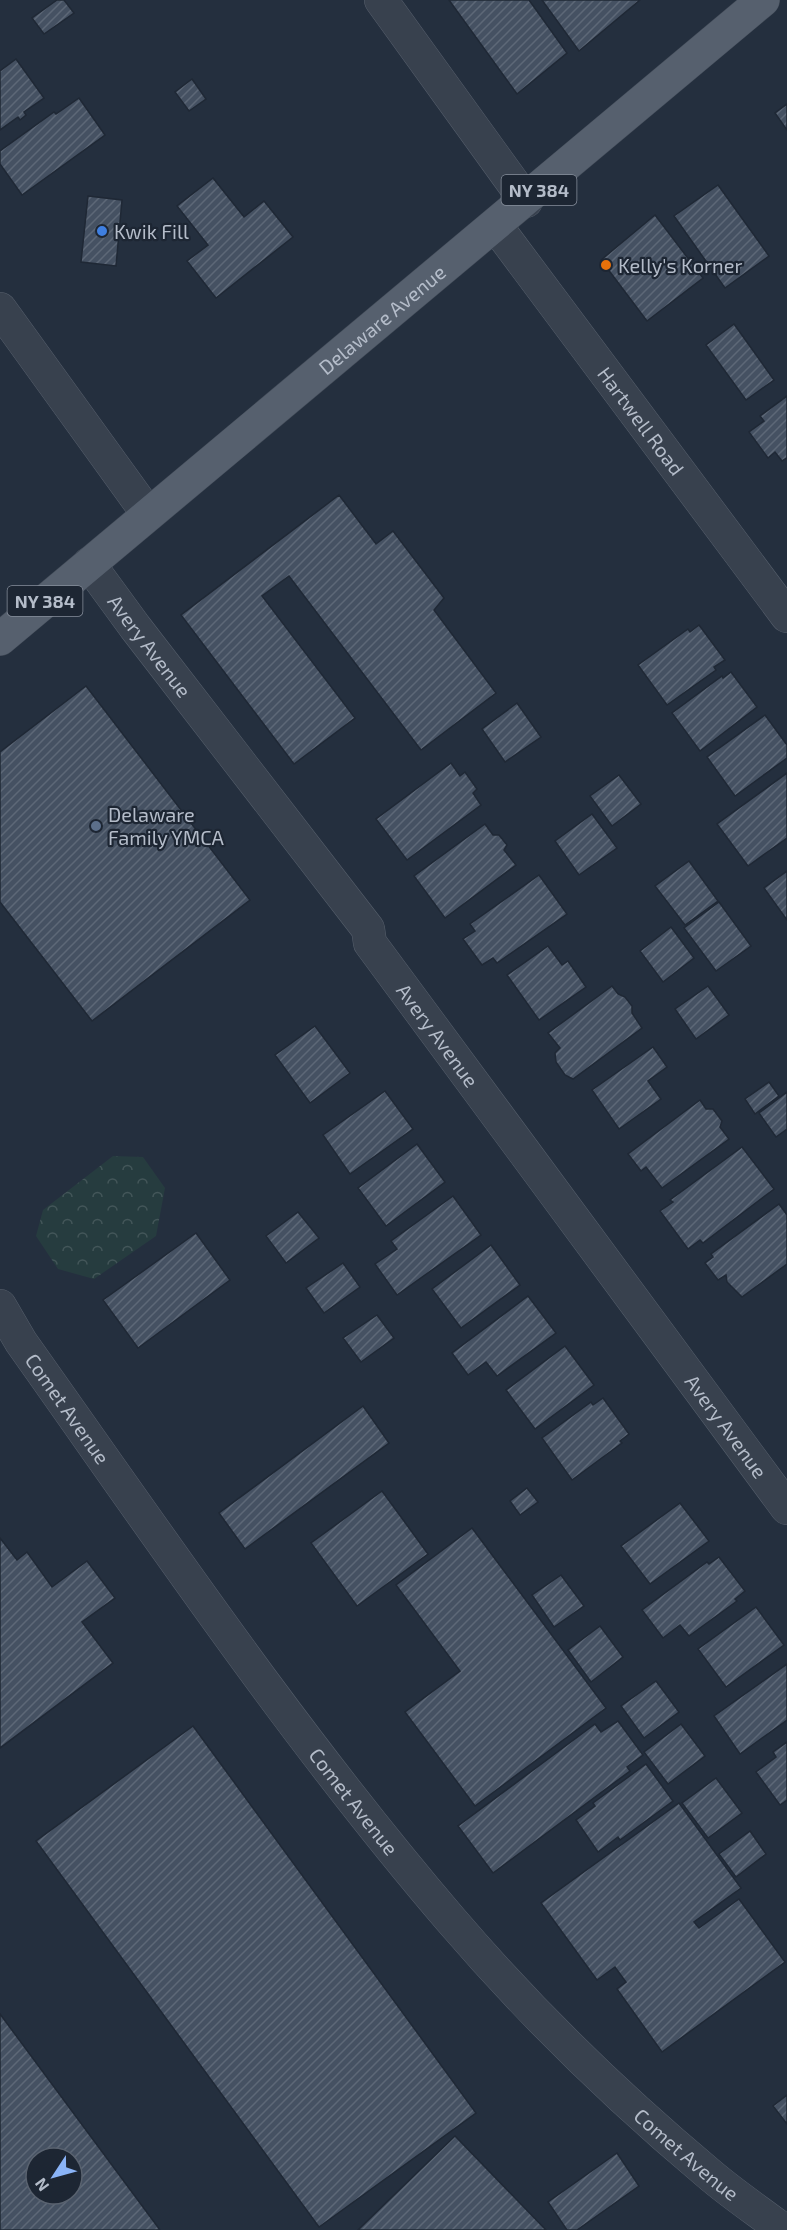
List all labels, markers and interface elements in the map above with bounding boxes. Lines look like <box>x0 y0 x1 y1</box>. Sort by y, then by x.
road number: NY 384 <box>502 175 576 205</box>
place label: Kwik Fill <box>114 219 189 243</box>
marker: Kwik Fill <box>95 224 109 238</box>
place label: Kelly's Korner <box>618 253 742 277</box>
marker: Kelly's Korner <box>599 258 613 272</box>
street label: Delaware Avenue <box>314 259 450 379</box>
street label: Hartwell Road <box>593 362 690 480</box>
road number: NY 384 <box>8 586 82 616</box>
street label: Avery Avenue <box>103 590 197 702</box>
place label: Delaware Family YMCA <box>108 802 225 849</box>
marker: Delaware Family YMCA <box>89 819 103 833</box>
street label: Avery Avenue <box>392 979 484 1091</box>
street label: Comet Avenue <box>21 1348 115 1468</box>
street label: Avery Avenue <box>681 1370 773 1482</box>
street label: Comet Avenue <box>305 1743 404 1860</box>
street label: Comet Avenue <box>630 2103 744 2205</box>
north arrow <box>24 2146 84 2206</box>
text: N <box>30 2175 53 2195</box>

